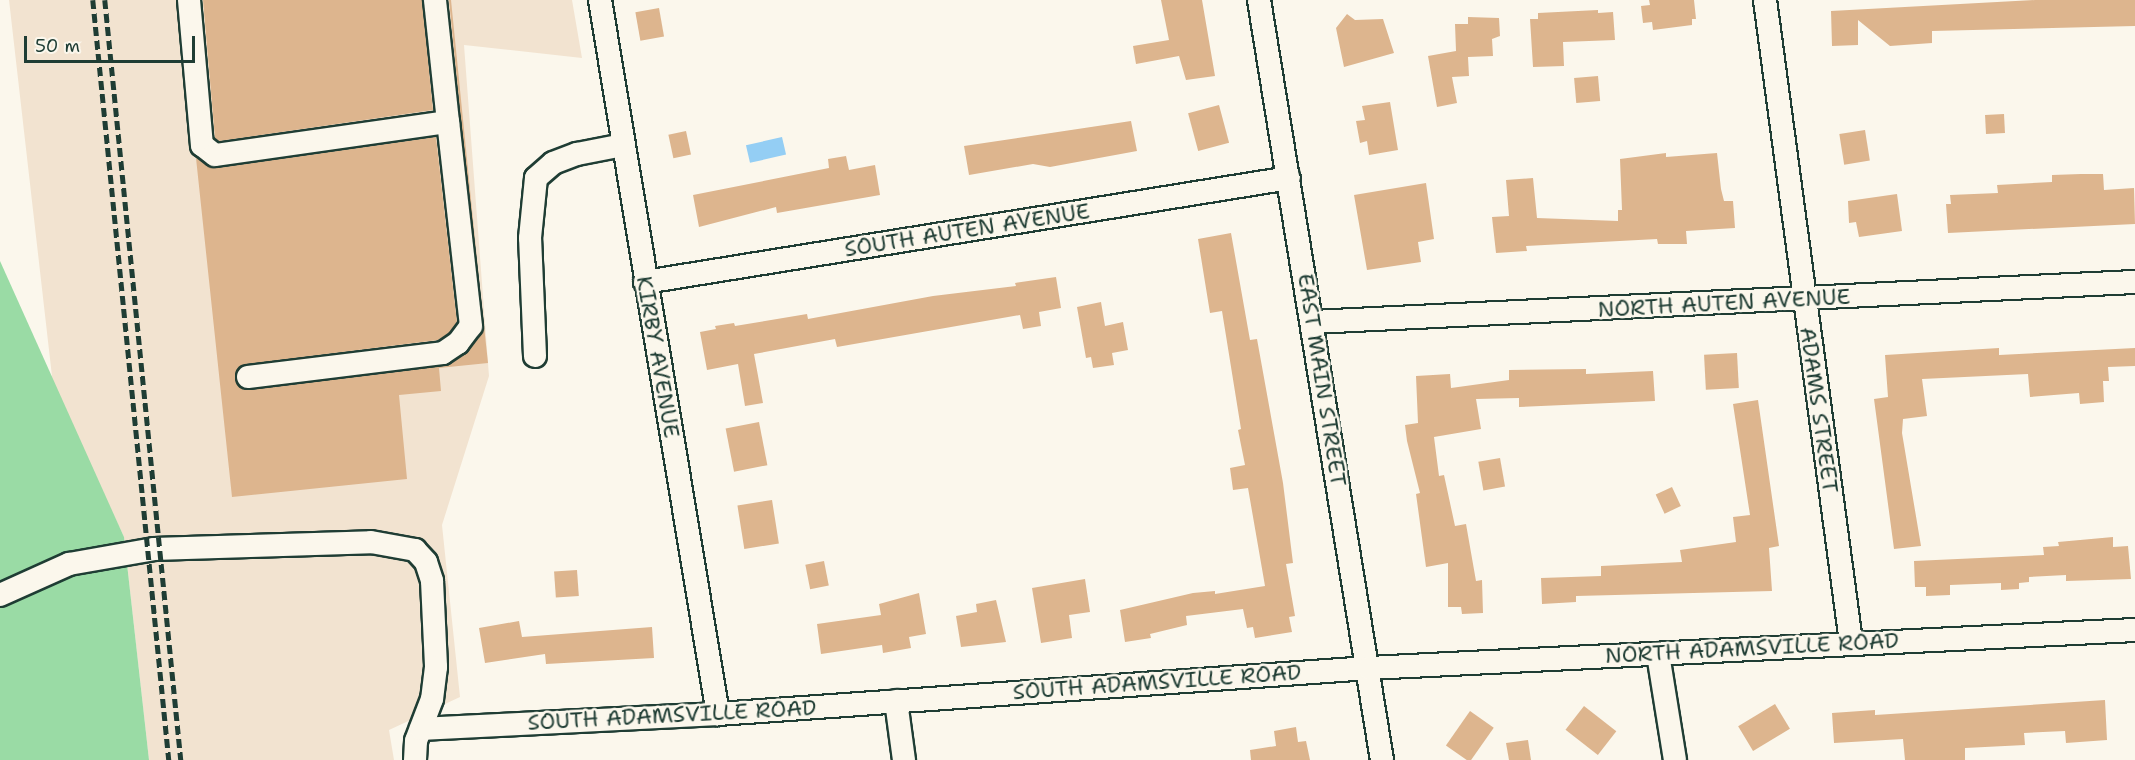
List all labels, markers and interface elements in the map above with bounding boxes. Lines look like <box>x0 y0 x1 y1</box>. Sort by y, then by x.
scale bar <box>27 24 198 62</box>
text: 50 m <box>35 34 80 58</box>
street label: SOUTH AUTEN AVENUE <box>842 198 1092 262</box>
street label: EAST MAIN STREET <box>1292 272 1352 488</box>
street label: KIRBY AVENUE <box>631 274 685 440</box>
street label: NORTH AUTEN AVENUE <box>1597 283 1851 323</box>
street label: ADAMS STREET <box>1794 325 1844 495</box>
street label: NORTH ADAMSVILLE ROAD <box>1604 627 1900 669</box>
street label: SOUTH ADAMSVILLE ROAD <box>1012 659 1302 705</box>
street label: SOUTH ADAMSVILLE ROAD <box>527 694 817 736</box>

